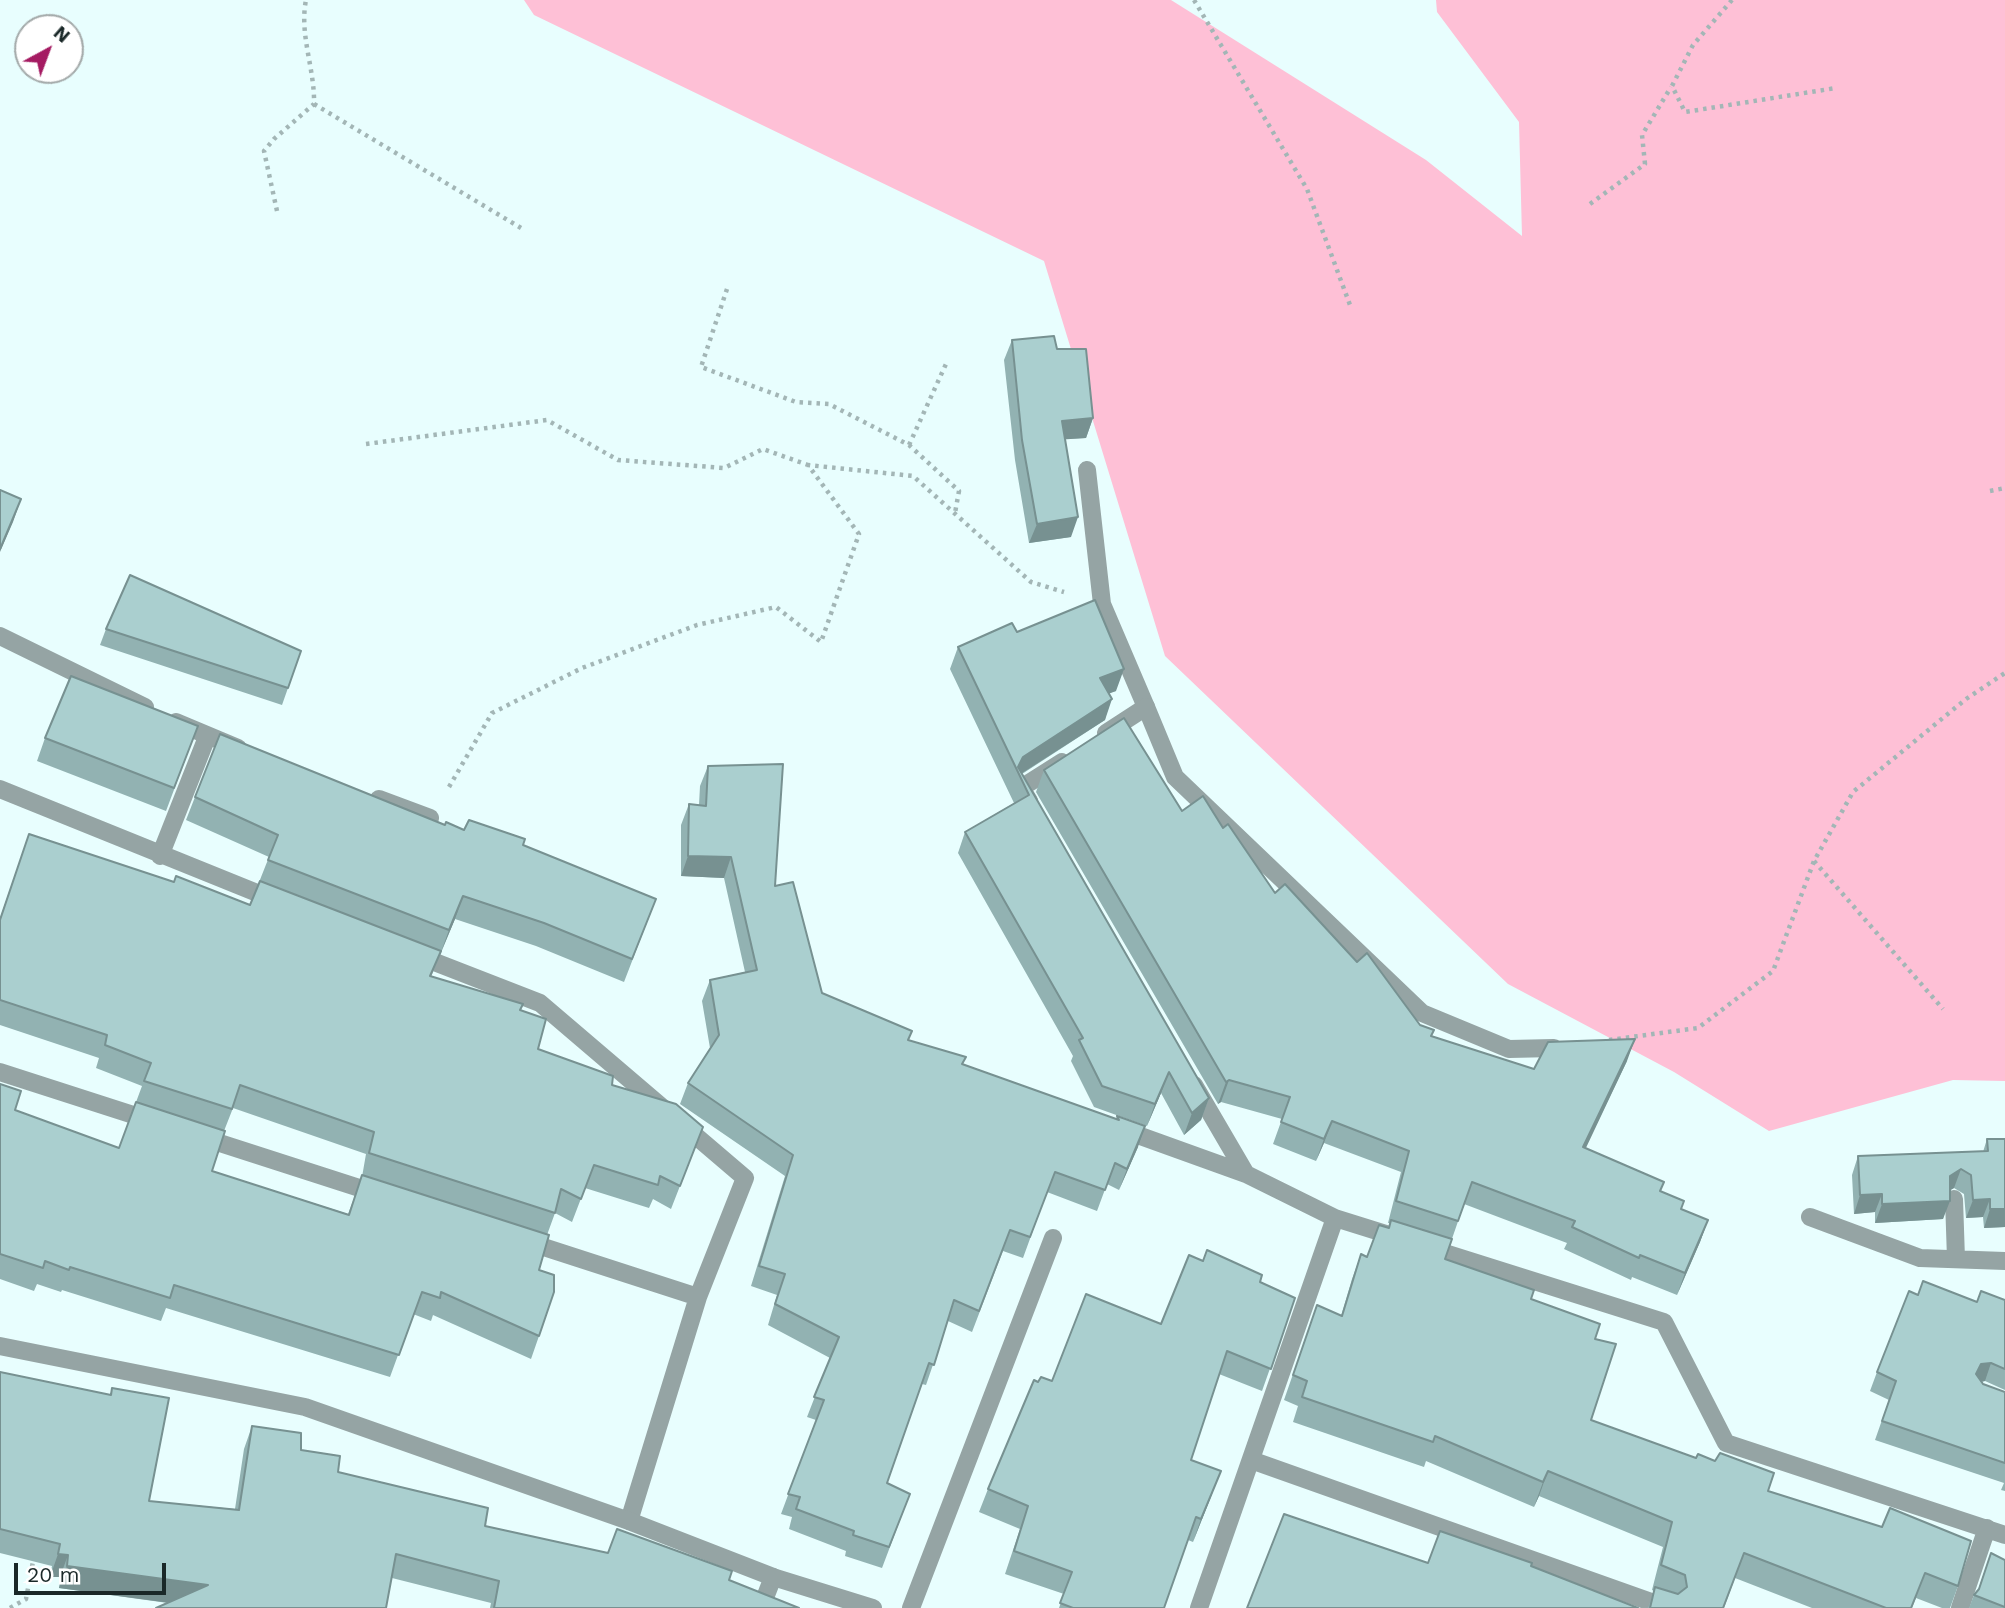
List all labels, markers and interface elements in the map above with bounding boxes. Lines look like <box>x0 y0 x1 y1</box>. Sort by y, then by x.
north arrow <box>14 14 84 84</box>
text: N <box>49 21 75 48</box>
scale bar <box>18 1548 170 1592</box>
text: 20 m <box>27 1562 79 1587</box>

